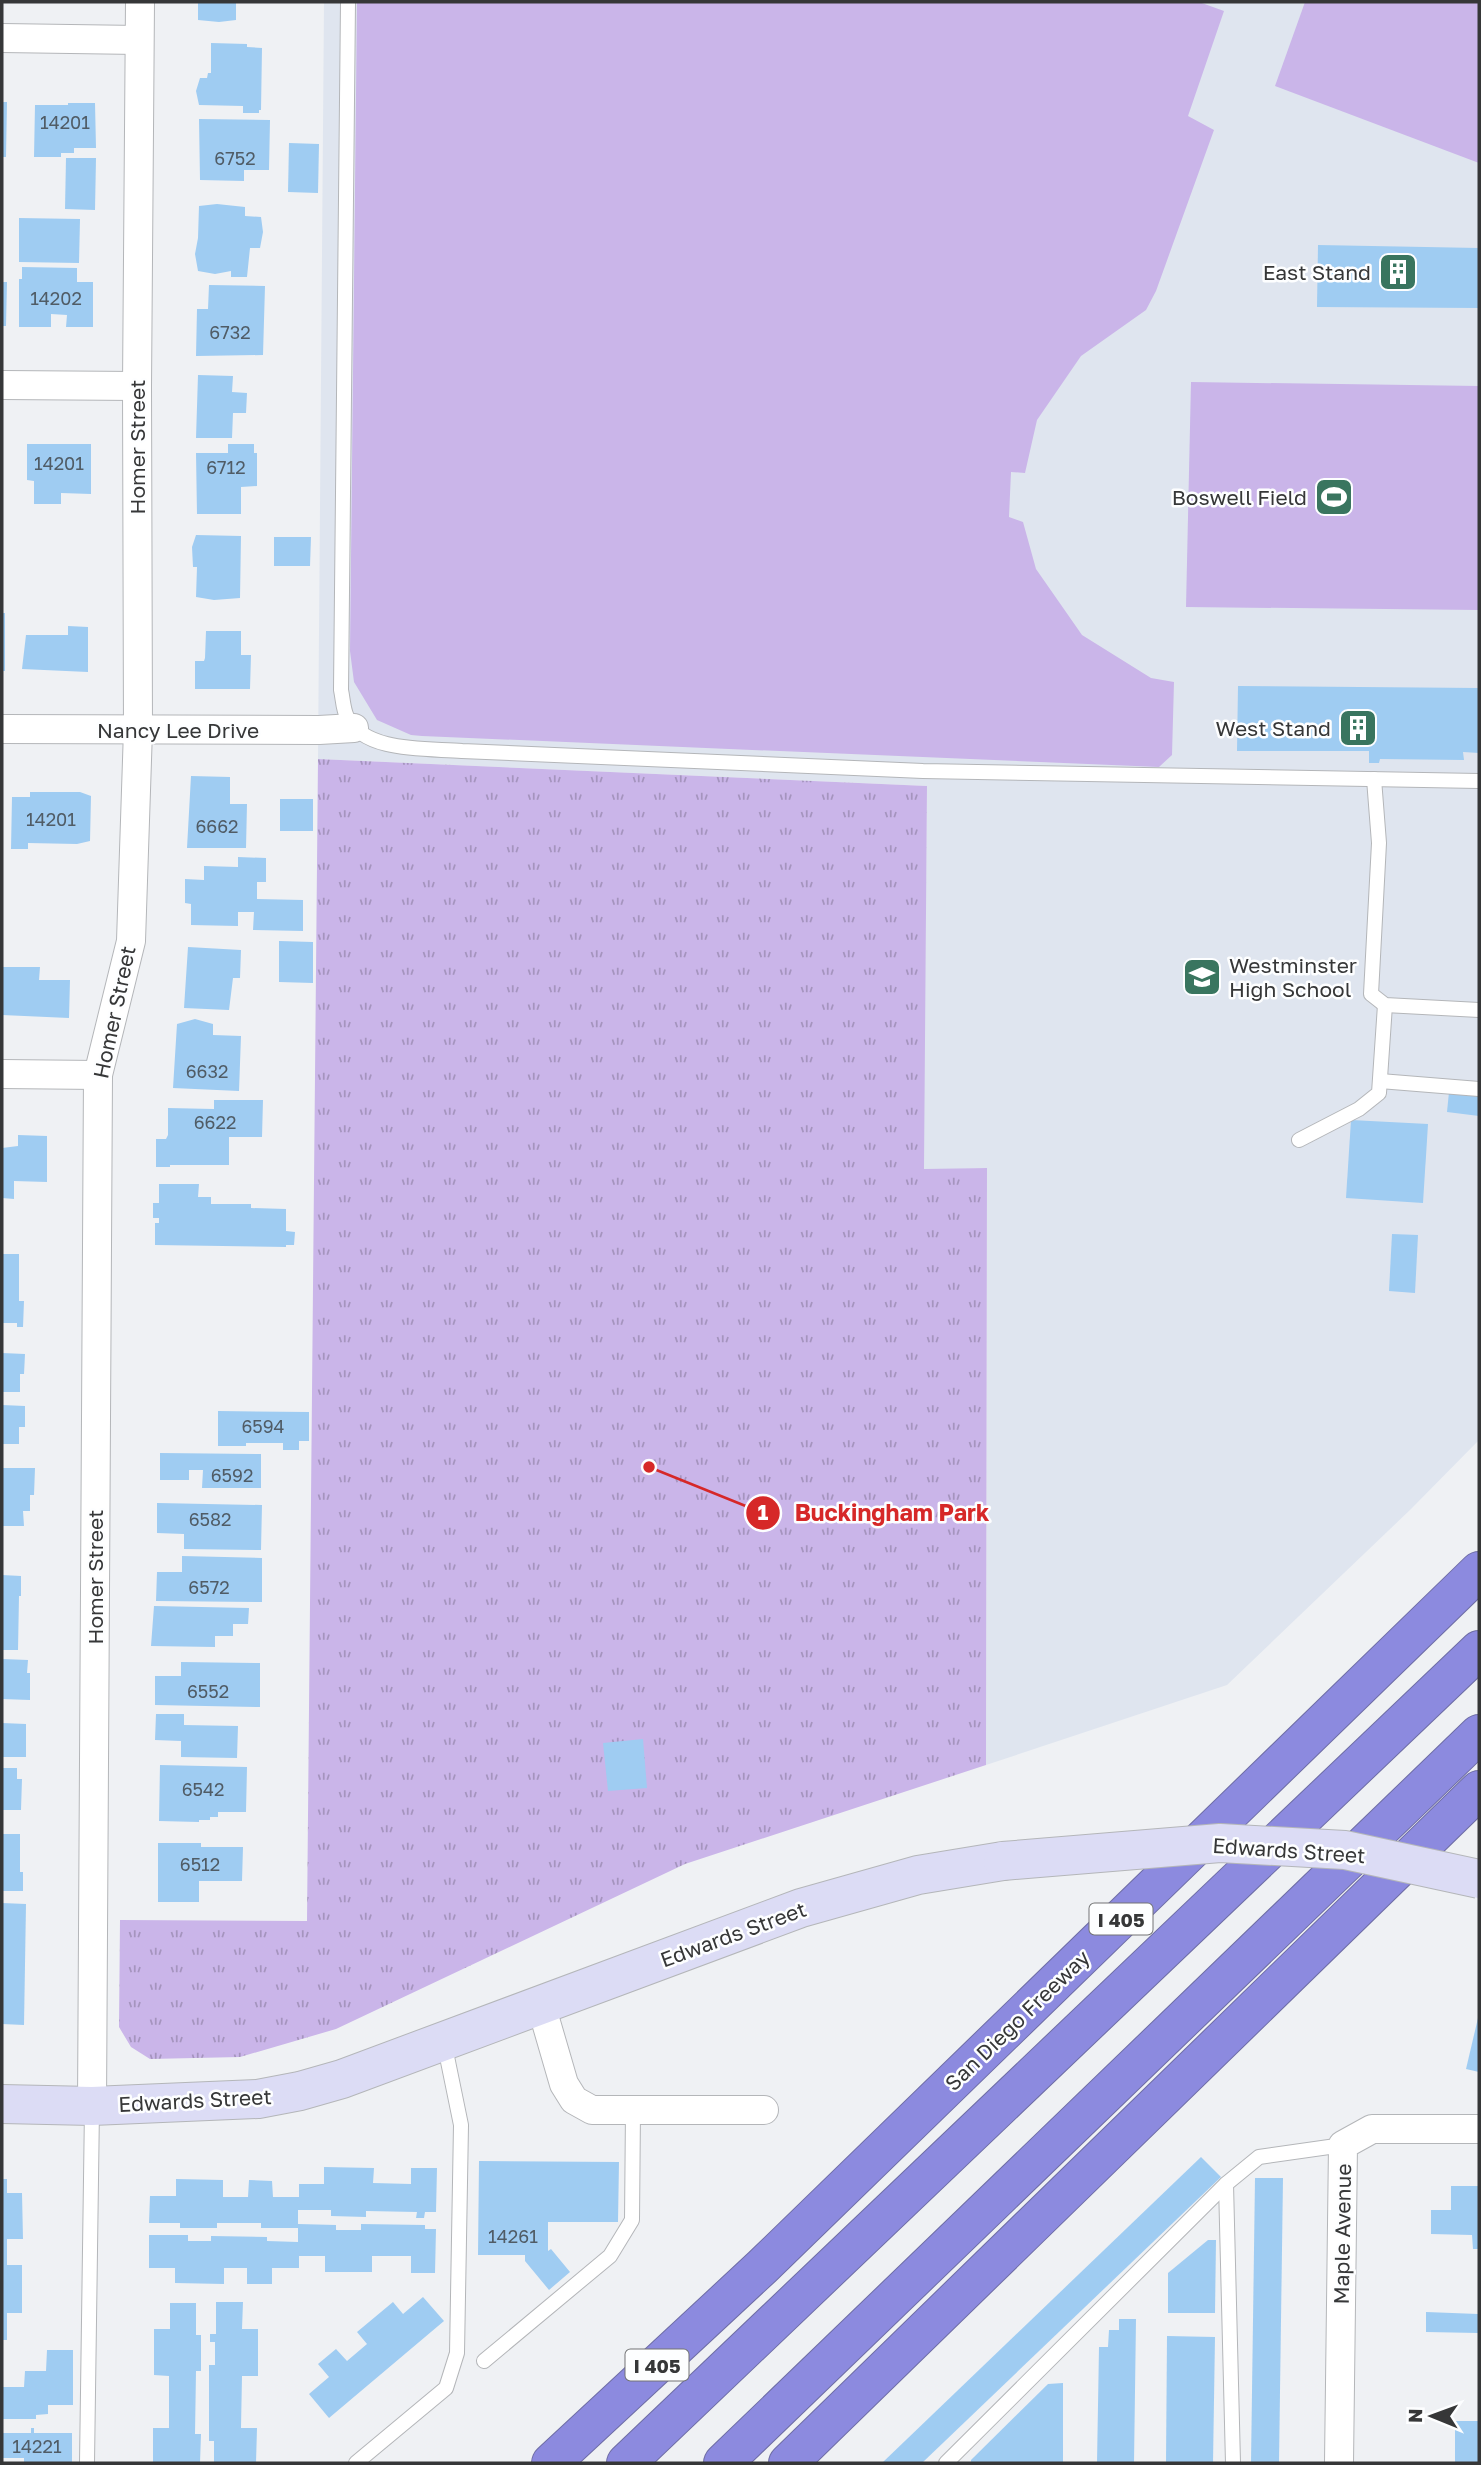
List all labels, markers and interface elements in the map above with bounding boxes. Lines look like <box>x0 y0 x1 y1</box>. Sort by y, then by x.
house number: 14201 <box>40 111 90 133</box>
house number: 6752 <box>214 147 256 169</box>
building icon: East Stand <box>1377 251 1419 293</box>
place label: East Stand <box>1263 259 1371 285</box>
house number: 14202 <box>30 287 82 309</box>
house number: 6732 <box>209 321 251 343</box>
street label: Homer Street <box>124 380 150 514</box>
house number: 14201 <box>34 452 84 474</box>
house number: 6712 <box>206 456 246 478</box>
sports icon: Boswell Field <box>1313 476 1355 518</box>
place label: Boswell Field <box>1172 484 1307 510</box>
building icon: West Stand <box>1337 707 1379 749</box>
place label: West Stand <box>1216 715 1331 741</box>
street label: Nancy Lee Drive <box>97 717 259 743</box>
house number: 14201 <box>26 808 76 830</box>
house number: 6662 <box>195 815 239 837</box>
street label: Homer Street <box>87 943 141 1081</box>
place label: Westminster High School <box>1229 952 1357 1002</box>
school or university icon: Westminster High School <box>1181 956 1223 998</box>
house number: 6632 <box>186 1060 228 1082</box>
house number: 6622 <box>194 1111 236 1133</box>
house number: 6594 <box>241 1415 285 1437</box>
house number: 6592 <box>211 1464 253 1486</box>
callout: Buckingham Park <box>745 1491 1003 1535</box>
text: Buckingham Park <box>795 1498 990 1526</box>
text: 1 <box>758 1499 769 1525</box>
house number: 6582 <box>189 1508 231 1530</box>
street label: Homer Street <box>82 1510 108 1644</box>
house number: 6572 <box>188 1576 230 1598</box>
house number: 6552 <box>187 1680 229 1702</box>
house number: 6542 <box>182 1778 224 1800</box>
street label: Edwards Street <box>1212 1832 1366 1868</box>
house number: 6512 <box>180 1853 220 1875</box>
street label: Edwards Street <box>656 1896 810 1972</box>
road number: I 405 <box>1090 1904 1152 1935</box>
street label: San Diego Freeway <box>939 1944 1095 2096</box>
street label: Edwards Street <box>118 2083 272 2117</box>
street label: Maple Avenue <box>1328 2163 1356 2305</box>
house number: 14261 <box>488 2225 538 2247</box>
road number: I 405 <box>626 2350 688 2380</box>
north arrow <box>1397 2381 1467 2451</box>
text: N <box>1403 2408 1426 2423</box>
house number: 14221 <box>12 2435 62 2457</box>

